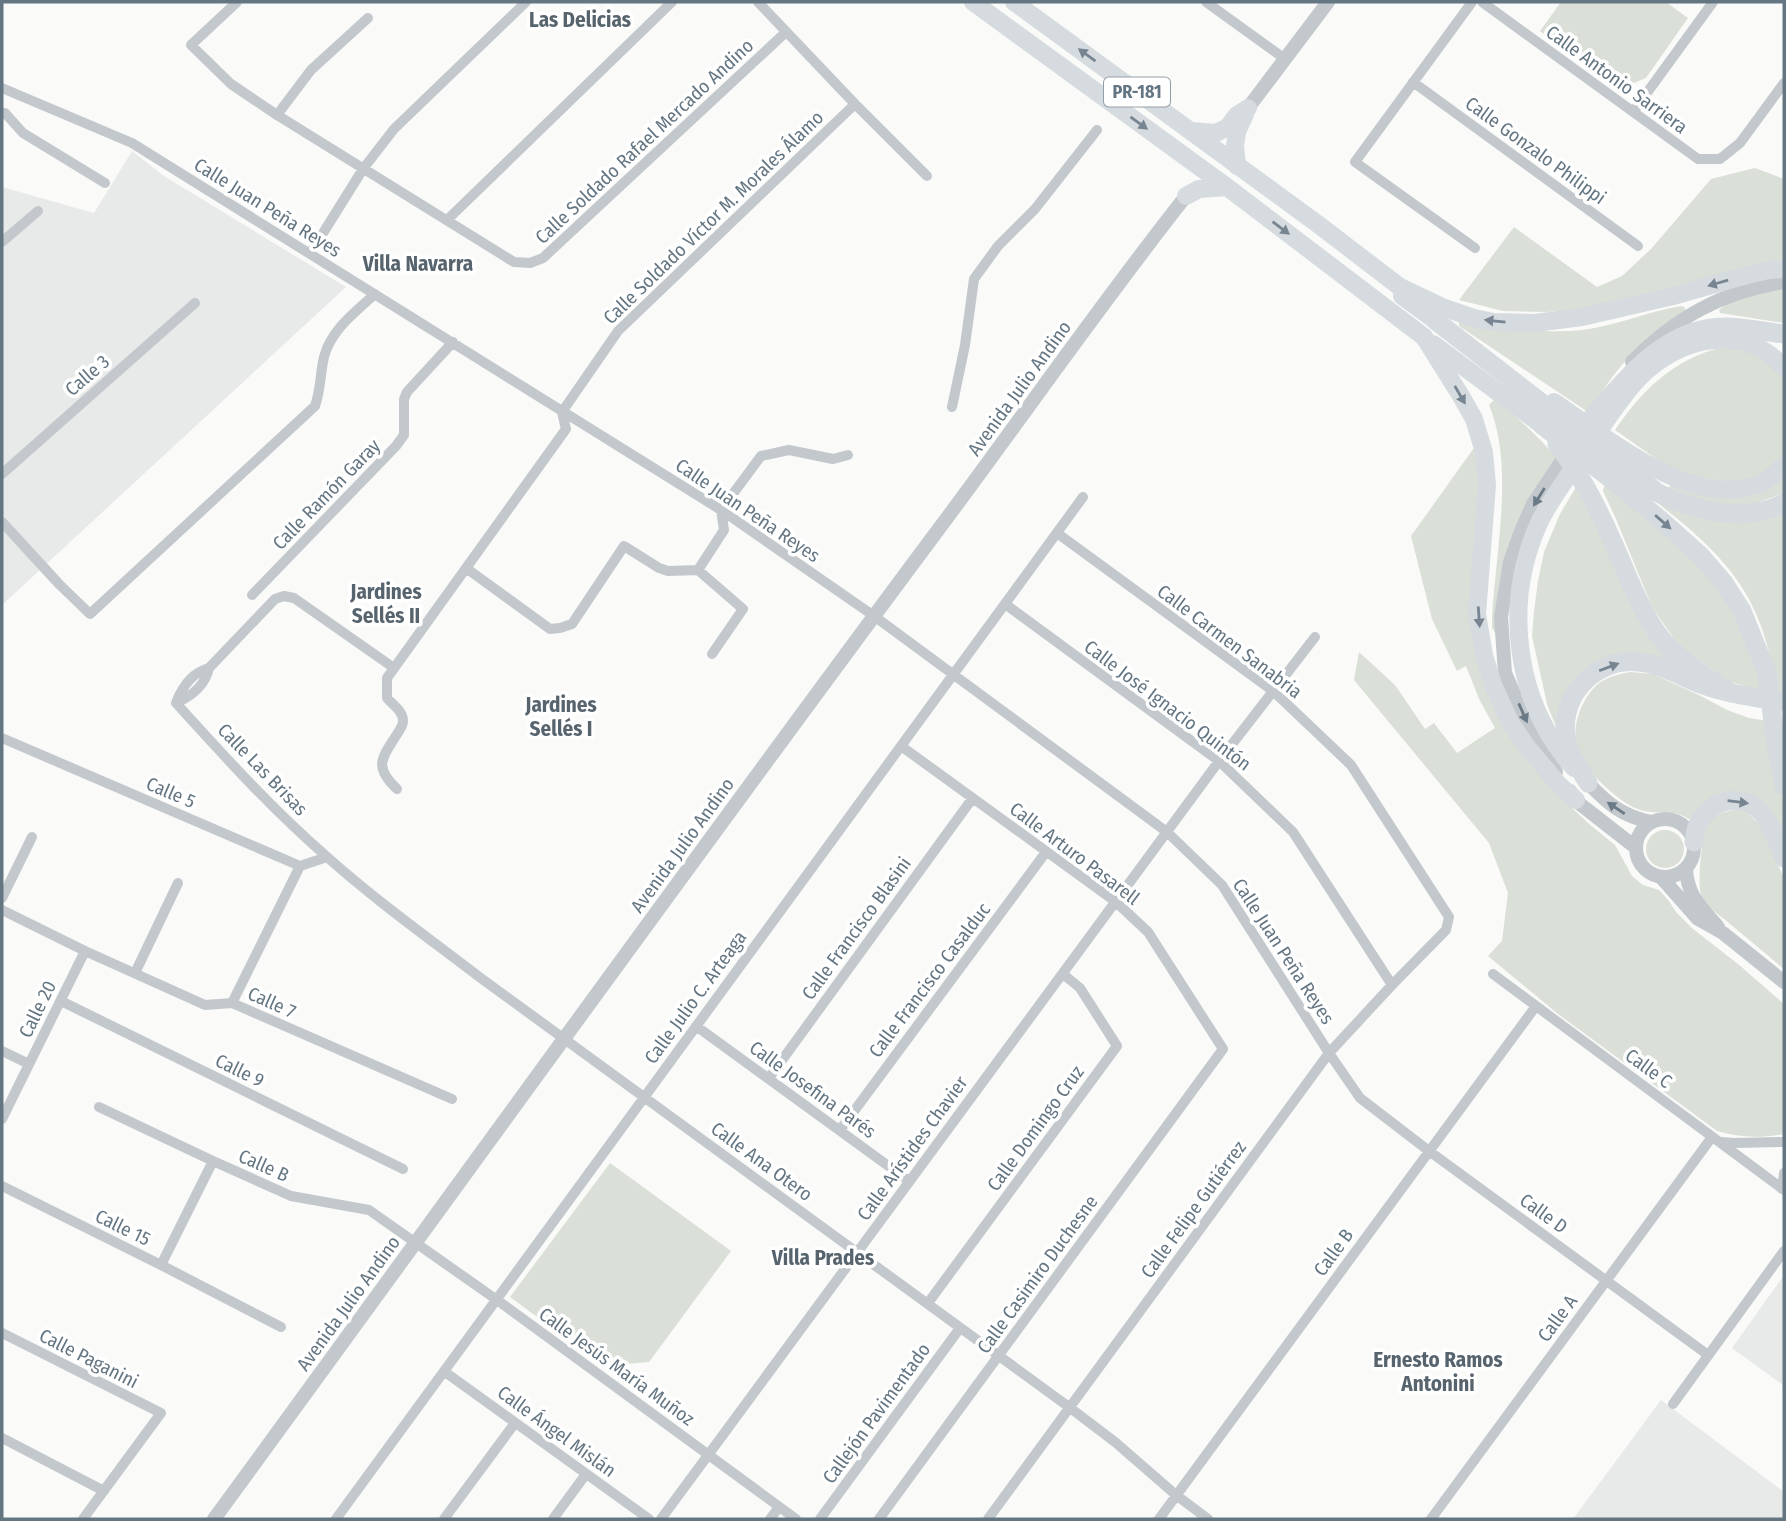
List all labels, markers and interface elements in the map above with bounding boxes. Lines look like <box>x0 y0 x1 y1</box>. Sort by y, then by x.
district label: Las Delicias <box>529 7 631 33</box>
street label: Calle Antonio Sarriera <box>1542 20 1692 138</box>
street label: Calle Soldado Rafael Mercado Andino <box>531 34 758 249</box>
one-way arrow <box>1078 48 1096 62</box>
road number: PR-181 <box>1104 78 1170 106</box>
street label: Calle Gonzalo Philippi <box>1461 92 1611 209</box>
street label: Calle Soldado Víctor M. Morales Álamo <box>599 106 828 329</box>
one-way arrow <box>1130 116 1148 130</box>
street label: Calle Juan Peña Reyes <box>190 153 346 262</box>
one-way arrow <box>1272 221 1290 235</box>
district label: Villa Navarra <box>362 251 473 277</box>
one-way arrow <box>1706 278 1728 289</box>
street label: Avenida Julio Andino <box>963 316 1076 460</box>
one-way arrow <box>1484 316 1506 327</box>
street label: Calle 3 <box>61 350 114 401</box>
one-way arrow <box>1454 386 1467 405</box>
street label: Calle Ramón Garay <box>268 434 385 554</box>
street label: Calle Juan Peña Reyes <box>671 454 824 567</box>
one-way arrow <box>1532 487 1545 506</box>
one-way arrow <box>1654 514 1672 530</box>
district label: Jardines Sellés II <box>349 579 422 629</box>
street label: Calle Carmen Sanabria <box>1153 580 1307 703</box>
one-way arrow <box>1474 606 1485 628</box>
street label: Calle José Ignacio Quintón <box>1080 635 1256 776</box>
one-way arrow <box>1598 661 1619 672</box>
district label: Jardines Sellés I <box>524 692 597 742</box>
one-way arrow <box>1517 703 1529 723</box>
street label: Calle Las Brisas <box>213 718 312 820</box>
street label: Calle 5 <box>143 772 199 813</box>
street label: Avenida Julio Andino <box>626 773 739 917</box>
street label: Calle Arturo Pasarell <box>1005 797 1144 910</box>
one-way arrow <box>1727 797 1749 808</box>
one-way arrow <box>1607 801 1625 815</box>
street label: Calle Francisco Blasini <box>797 852 916 1004</box>
street label: Calle Juan Peña Reyes <box>1228 874 1339 1028</box>
street label: Calle Francisco Casalduc <box>864 898 995 1062</box>
street label: Calle Julio C. Arteaga <box>639 926 751 1068</box>
street label: Calle 20 <box>14 977 61 1042</box>
street label: Calle 7 <box>244 982 300 1023</box>
street label: Calle Josefina Parés <box>745 1036 880 1143</box>
street label: Calle C <box>1621 1044 1677 1093</box>
street label: Calle 9 <box>212 1049 268 1092</box>
street label: Calle Domingo Cruz <box>982 1061 1089 1195</box>
street label: Calle Arístides Chavier <box>852 1071 973 1225</box>
street label: Calle Ana Otero <box>707 1117 817 1206</box>
street label: Calle Felipe Gutiérrez <box>1136 1136 1251 1282</box>
street label: Calle B <box>235 1144 293 1187</box>
street label: Calle D <box>1515 1188 1572 1238</box>
street label: Calle Casimiro Duchesne <box>972 1191 1103 1358</box>
street label: Calle 15 <box>91 1204 154 1251</box>
street label: Calle B <box>1309 1224 1358 1280</box>
street label: Avenida Julio Andino <box>292 1231 405 1375</box>
district label: Villa Prades <box>771 1245 874 1271</box>
street label: Calle A <box>1533 1290 1582 1346</box>
street label: Calle Jesús María Muñoz <box>535 1302 699 1431</box>
street label: Calle Paganini <box>35 1324 142 1393</box>
street label: Callejón Pavimentado <box>818 1339 935 1488</box>
district label: Ernesto Ramos Antonini <box>1373 1347 1503 1397</box>
street label: Calle Ángel Mislán <box>493 1381 620 1482</box>

